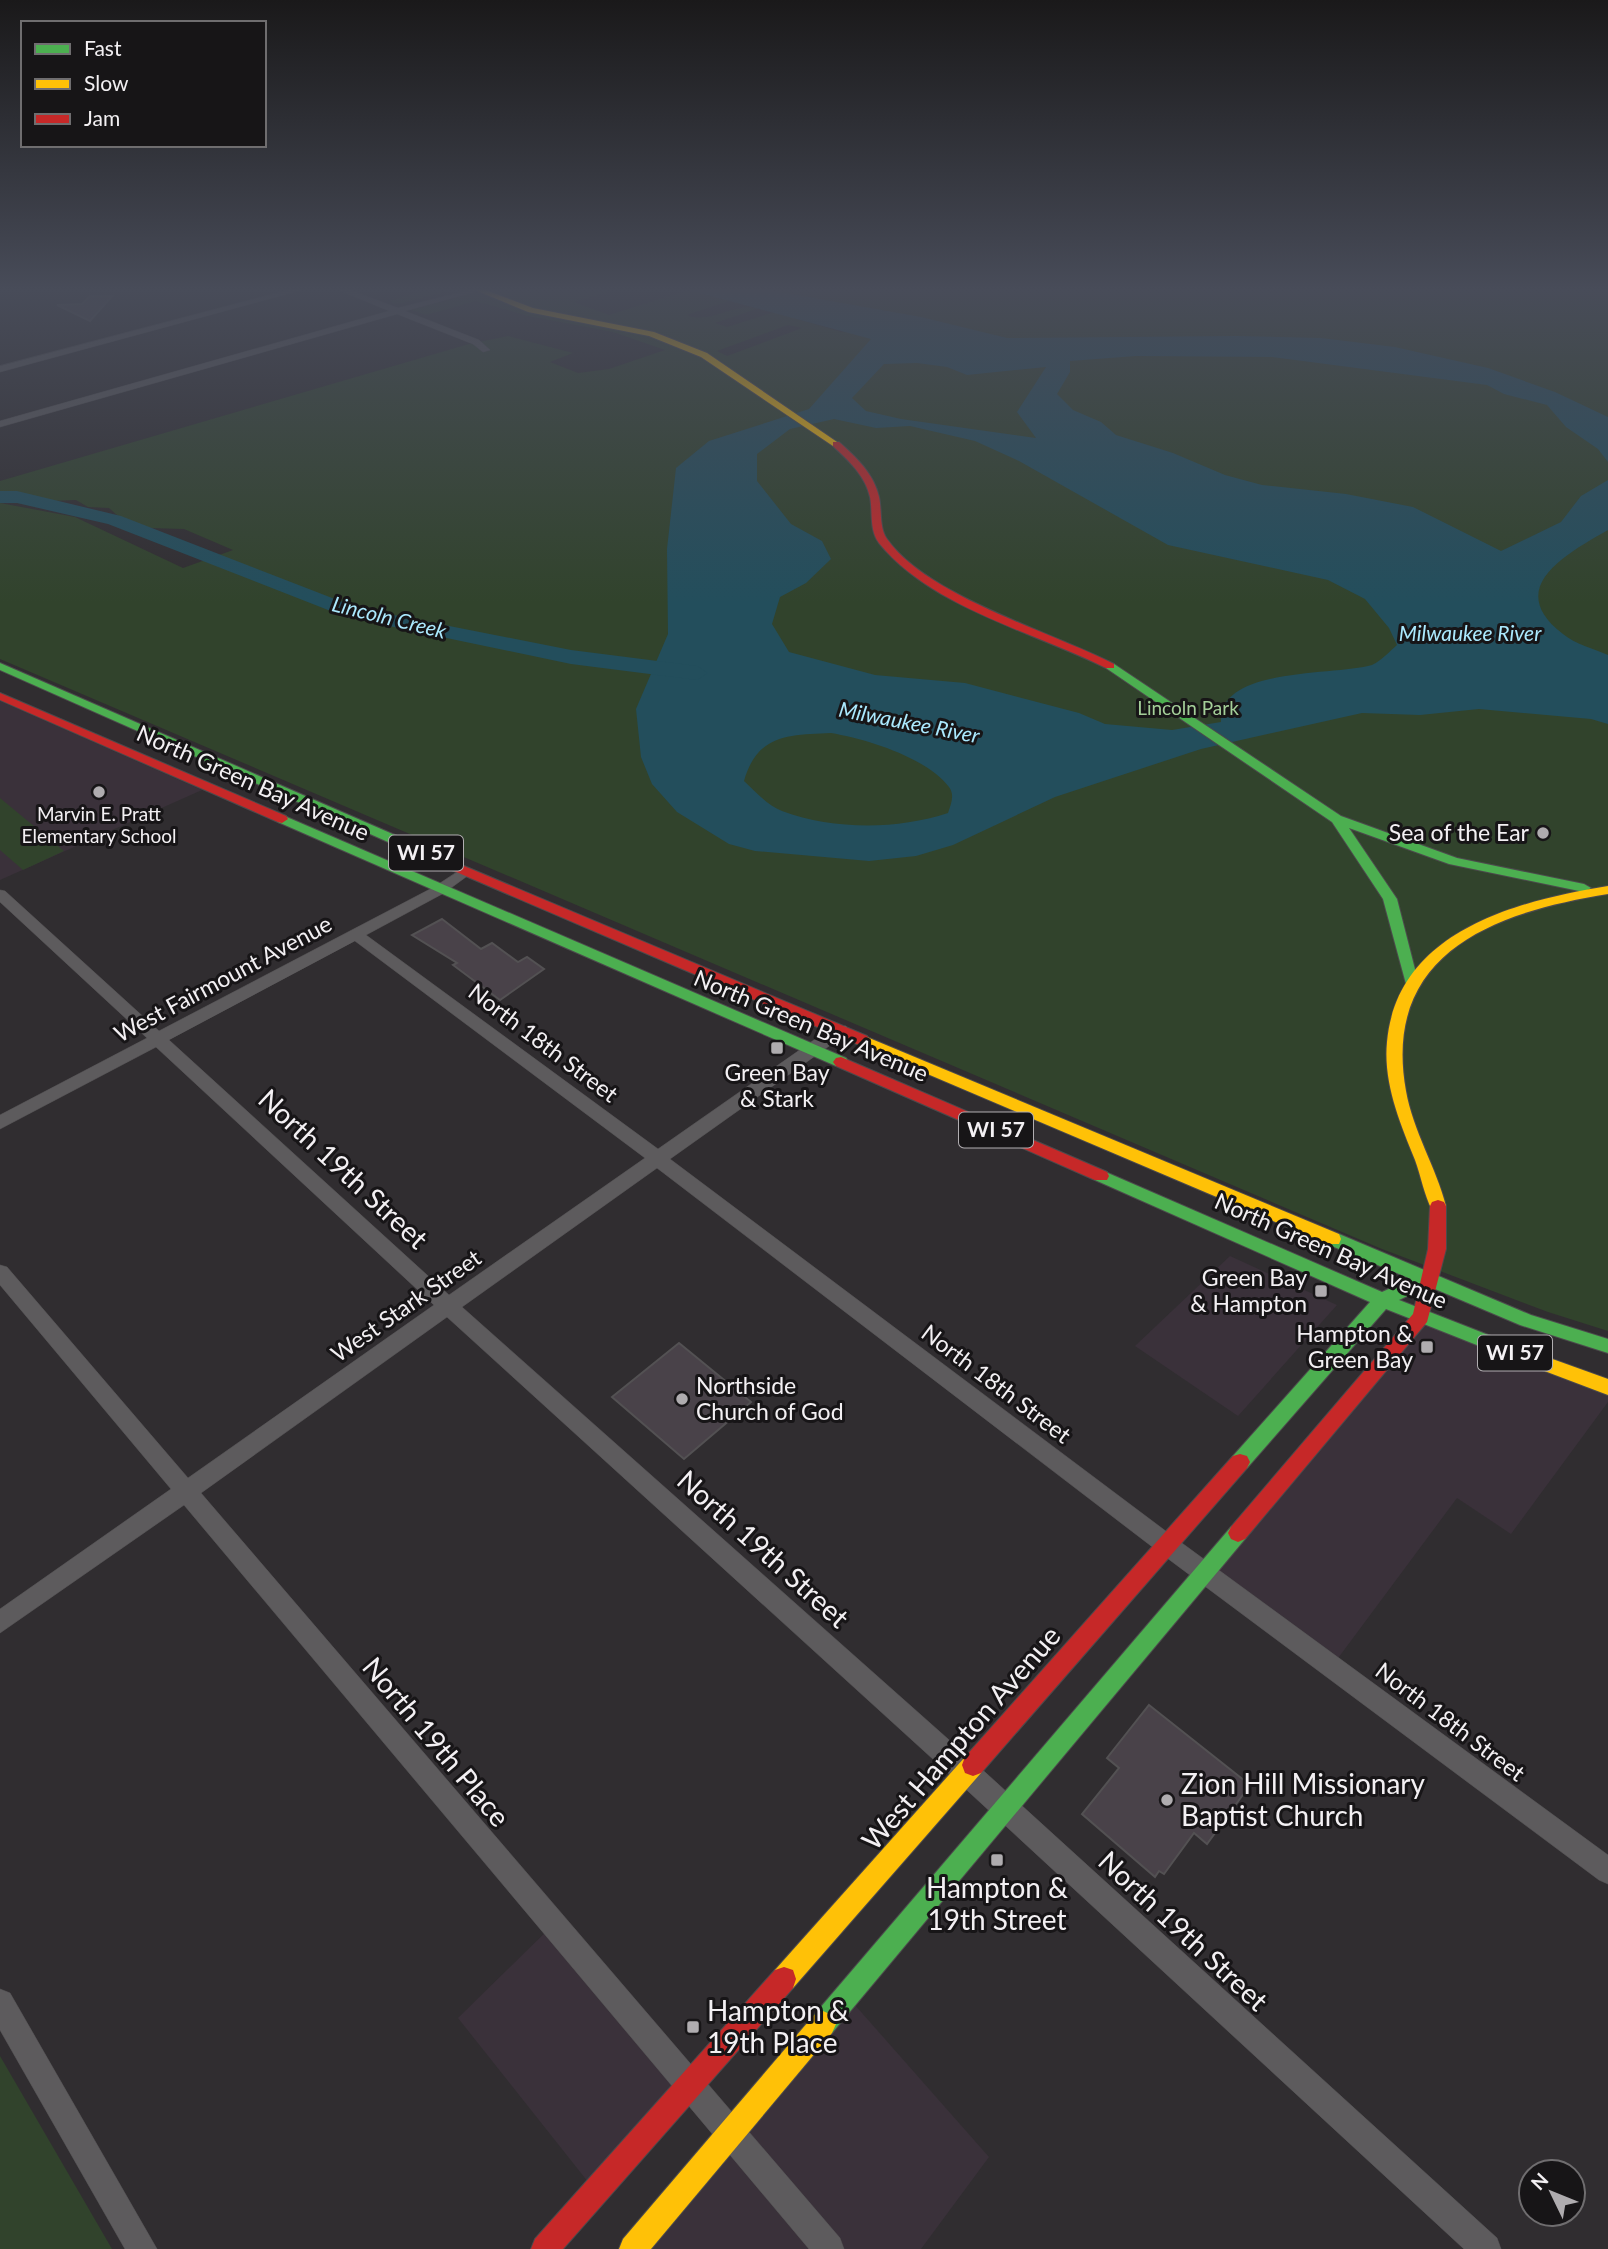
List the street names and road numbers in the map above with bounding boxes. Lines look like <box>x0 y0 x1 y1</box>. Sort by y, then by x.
street label: North Green Bay Avenue <box>133 718 374 846</box>
road number: WI 57 <box>389 836 463 870</box>
street label: West Fairmount Avenue <box>109 909 336 1047</box>
street label: North Green Bay Avenue <box>690 963 933 1087</box>
street label: North 18th Street <box>463 977 624 1108</box>
street label: North 19th Street <box>252 1081 435 1255</box>
road number: WI 57 <box>959 1112 1033 1148</box>
street label: North Green Bay Avenue <box>1211 1186 1452 1314</box>
street label: West Stark Street <box>325 1243 487 1367</box>
street label: North 18th Street <box>916 1318 1077 1449</box>
road number: WI 57 <box>1478 1336 1552 1370</box>
street label: North 19th Street <box>671 1462 856 1634</box>
street label: West Hampton Avenue <box>854 1619 1067 1856</box>
street label: North 19th Place <box>356 1650 517 1833</box>
street label: North 18th Street <box>1370 1656 1531 1787</box>
street label: North 19th Street <box>1092 1843 1275 2017</box>

